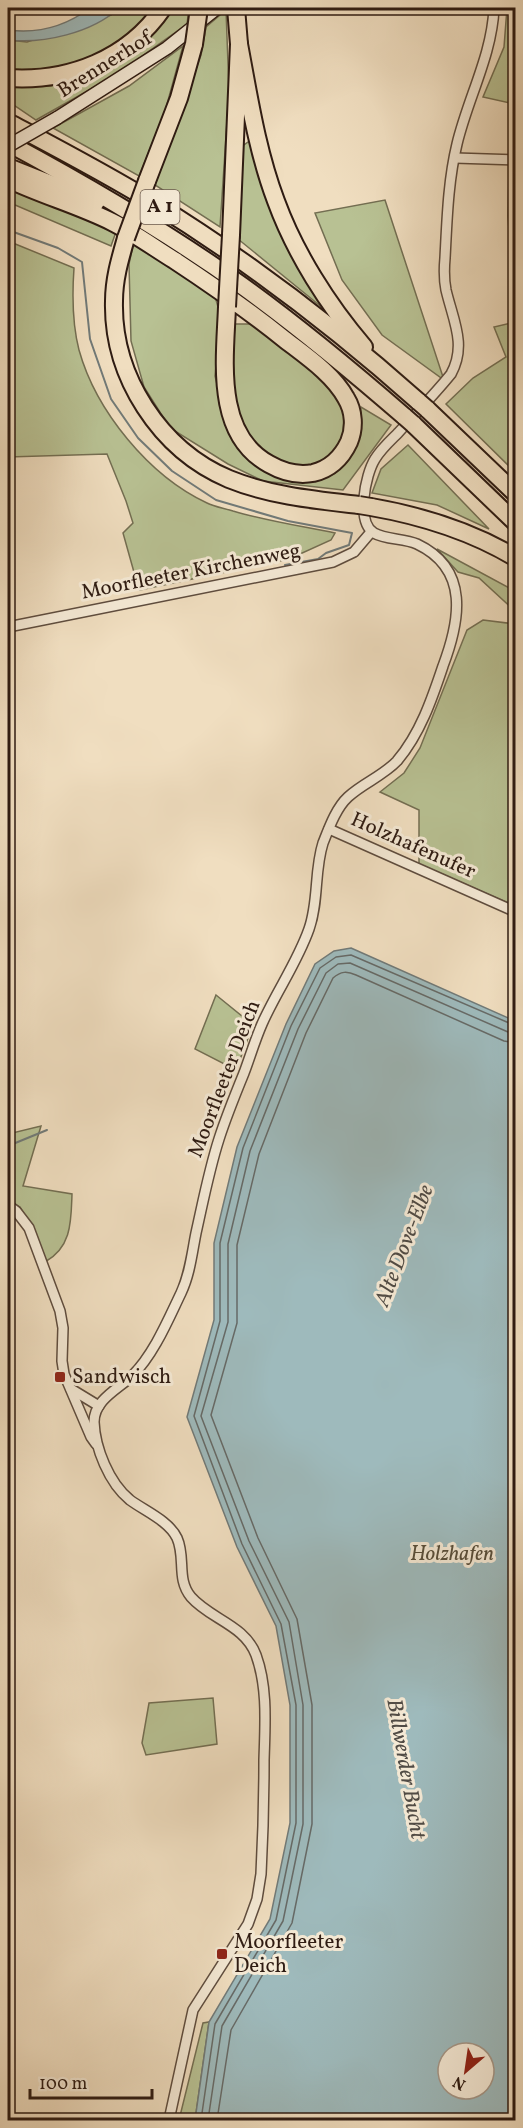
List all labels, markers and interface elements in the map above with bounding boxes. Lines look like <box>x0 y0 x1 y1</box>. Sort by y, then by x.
street label: Brennerhof <box>52 24 159 106</box>
road number: A 1 <box>140 190 180 224</box>
street label: Moorfleeter Kirchenweg <box>79 537 303 607</box>
street label: Holzhafenufer <box>346 805 480 887</box>
street label: Moorfleeter Deich <box>182 996 268 1162</box>
water label: Alte Dove-Elbe <box>367 1181 442 1312</box>
place label: Sandwisch <box>72 1363 171 1392</box>
marker: Sandwisch <box>53 1370 67 1384</box>
park label: Holzhafen <box>410 1540 494 1569</box>
water label: Billwerder Bucht <box>377 1696 433 1843</box>
place label: Moorfleeter Deich <box>234 1928 343 1981</box>
marker: Moorfleeter Deich <box>215 1947 229 1961</box>
north arrow <box>436 2041 496 2101</box>
scale bar <box>30 2062 152 2100</box>
text: N <box>449 2070 470 2095</box>
text: 100 m <box>39 2072 88 2097</box>

